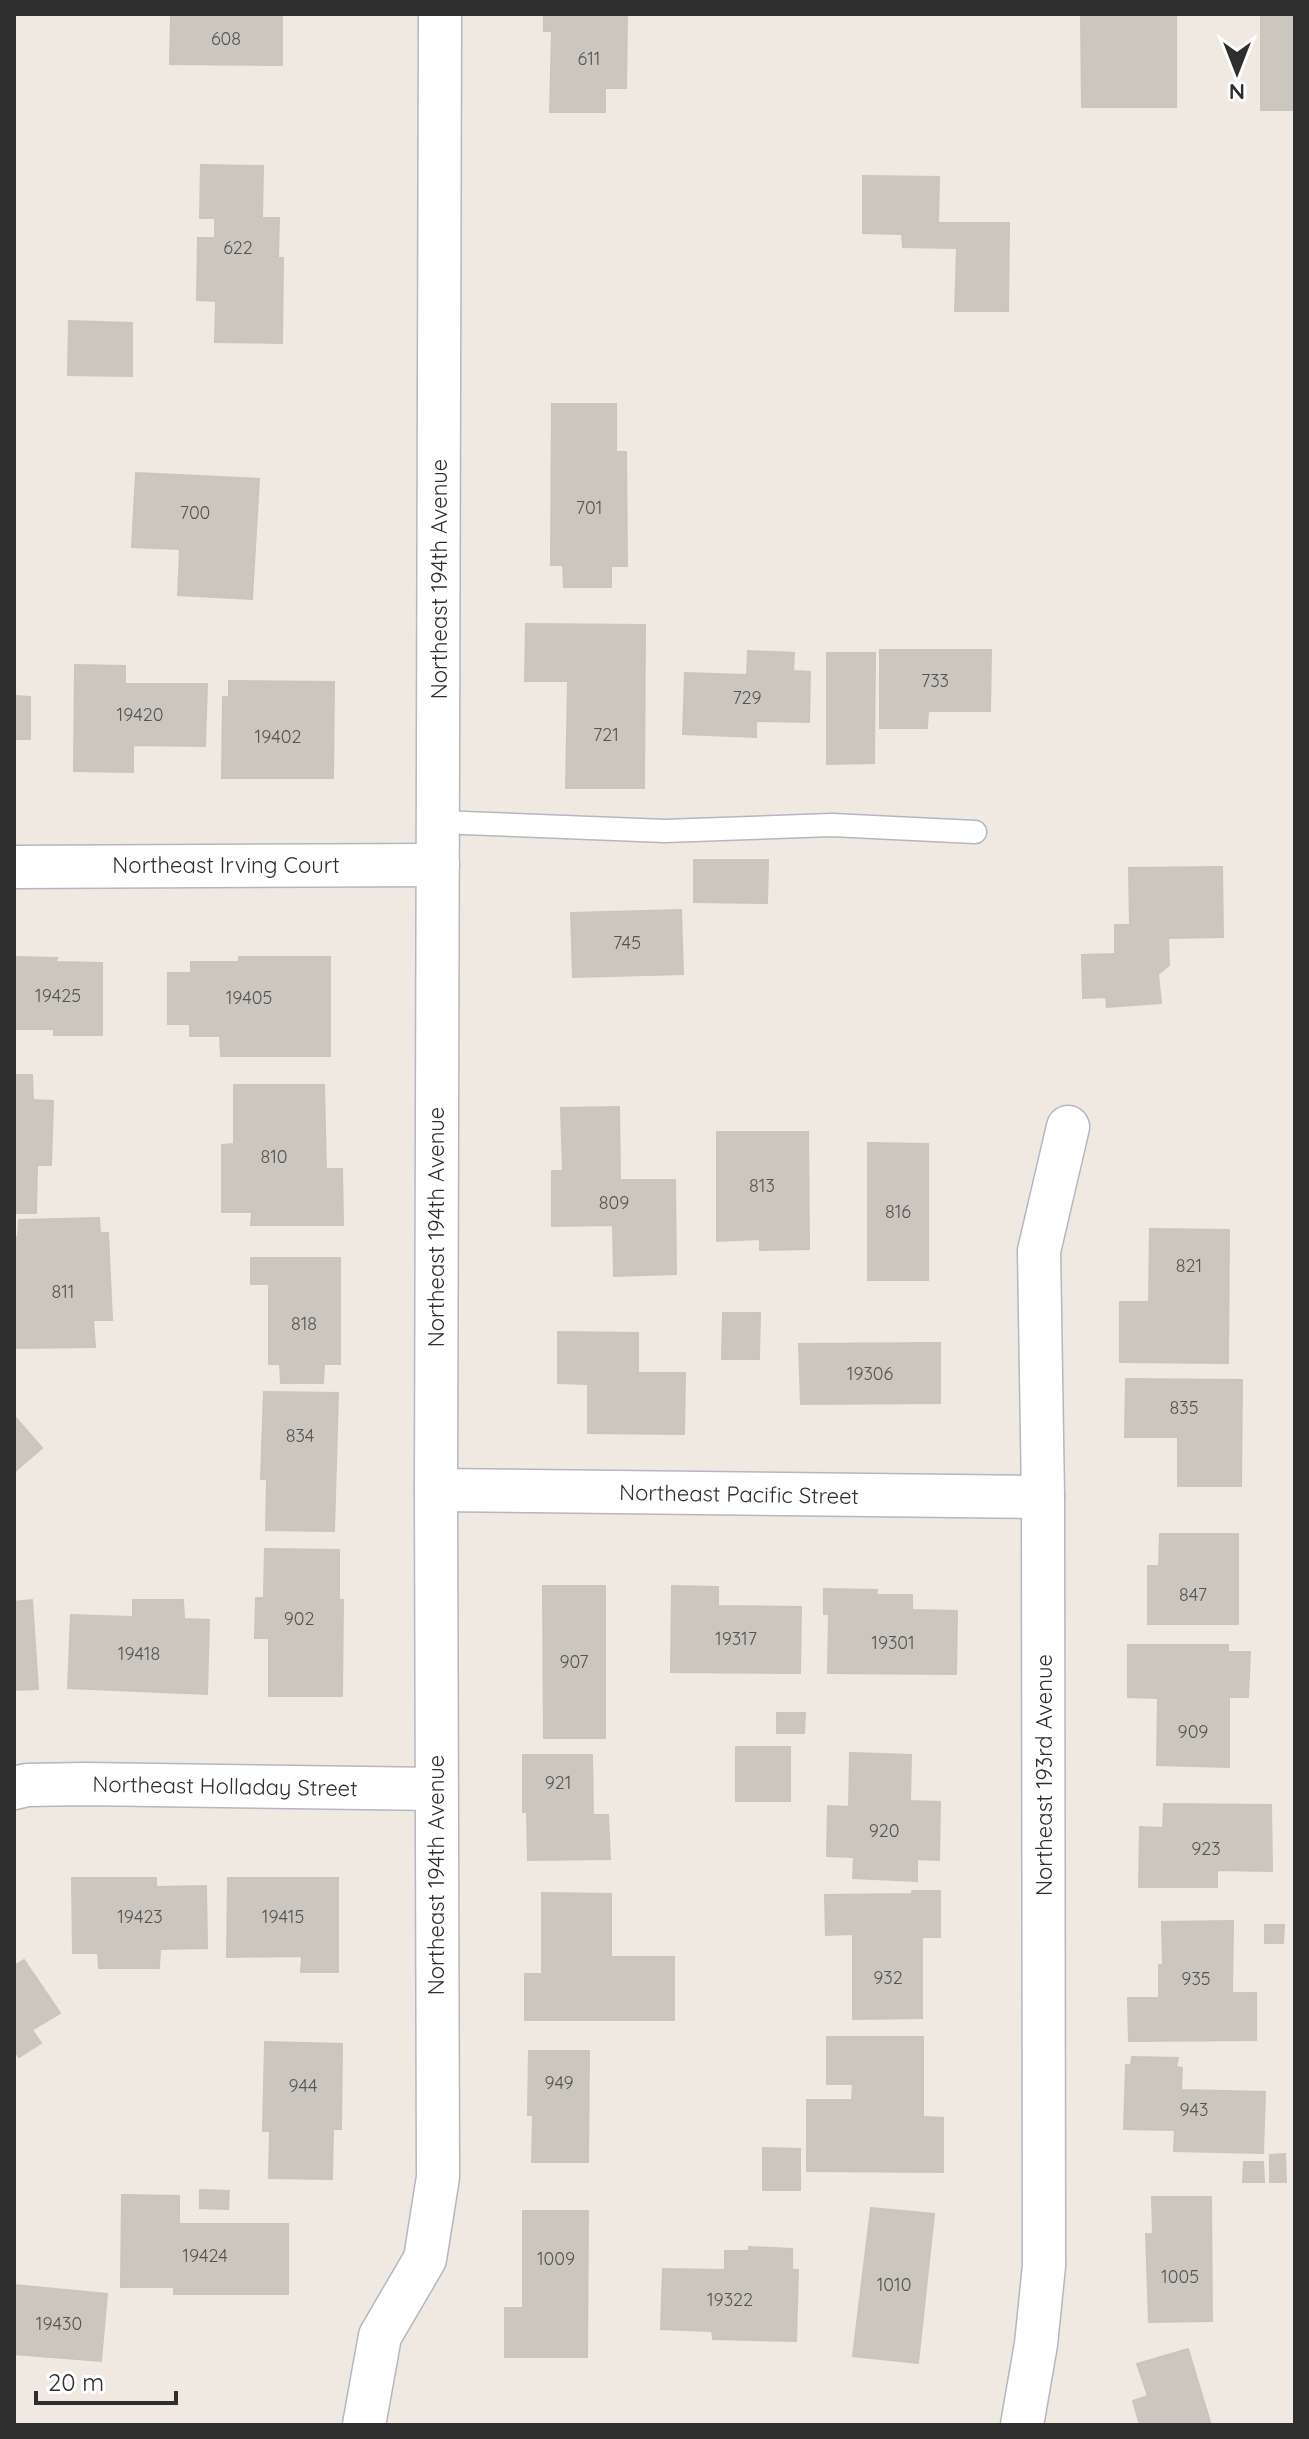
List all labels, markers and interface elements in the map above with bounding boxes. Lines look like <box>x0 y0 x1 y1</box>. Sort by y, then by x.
house number: 608 <box>211 27 241 50</box>
north arrow <box>1197 32 1277 112</box>
house number: 611 <box>578 47 600 70</box>
text: N <box>1229 78 1245 106</box>
house number: 622 <box>223 236 253 259</box>
street label: Northeast 194th Avenue <box>425 459 453 699</box>
house number: 701 <box>576 496 602 519</box>
house number: 700 <box>180 501 210 524</box>
house number: 733 <box>921 669 949 692</box>
house number: 729 <box>732 686 762 709</box>
house number: 19420 <box>117 703 163 726</box>
house number: 721 <box>593 723 619 746</box>
house number: 19402 <box>255 725 301 748</box>
street label: Northeast Irving Court <box>112 851 340 879</box>
house number: 745 <box>613 931 641 954</box>
house number: 19425 <box>35 984 81 1007</box>
house number: 19405 <box>226 986 272 1009</box>
street label: Northeast 194th Avenue <box>422 1107 450 1347</box>
house number: 810 <box>260 1145 288 1168</box>
house number: 813 <box>749 1174 775 1197</box>
house number: 809 <box>599 1191 629 1214</box>
house number: 816 <box>885 1200 911 1223</box>
house number: 821 <box>1176 1254 1202 1277</box>
house number: 811 <box>51 1280 75 1303</box>
house number: 818 <box>291 1312 317 1335</box>
house number: 19306 <box>847 1362 894 1385</box>
house number: 835 <box>1170 1396 1198 1419</box>
house number: 834 <box>286 1424 314 1447</box>
street label: Northeast Pacific Street <box>619 1478 859 1510</box>
house number: 847 <box>1179 1583 1207 1606</box>
house number: 902 <box>284 1607 314 1630</box>
house number: 19317 <box>715 1627 757 1650</box>
house number: 19301 <box>871 1631 915 1654</box>
house number: 19418 <box>118 1642 160 1665</box>
house number: 907 <box>560 1650 589 1673</box>
street label: Northeast 193rd Avenue <box>1030 1654 1058 1896</box>
house number: 909 <box>1178 1720 1208 1743</box>
street label: Northeast 194th Avenue <box>422 1755 450 1995</box>
street label: Northeast Holladay Street <box>92 1770 358 1802</box>
house number: 921 <box>545 1771 571 1794</box>
house number: 920 <box>869 1819 899 1842</box>
house number: 923 <box>1191 1837 1221 1860</box>
house number: 19423 <box>117 1905 163 1928</box>
house number: 19415 <box>262 1905 304 1928</box>
house number: 932 <box>873 1966 903 1989</box>
house number: 935 <box>1181 1967 1211 1990</box>
house number: 949 <box>544 2071 574 2094</box>
house number: 944 <box>288 2074 318 2097</box>
house number: 943 <box>1180 2098 1208 2121</box>
house number: 19424 <box>182 2244 228 2267</box>
house number: 1009 <box>537 2247 575 2270</box>
house number: 1005 <box>1161 2265 1199 2288</box>
house number: 1010 <box>877 2273 911 2296</box>
house number: 19322 <box>707 2288 753 2311</box>
house number: 19430 <box>36 2312 82 2335</box>
scale bar <box>36 2355 176 2405</box>
text: 20 m <box>48 2367 104 2397</box>

